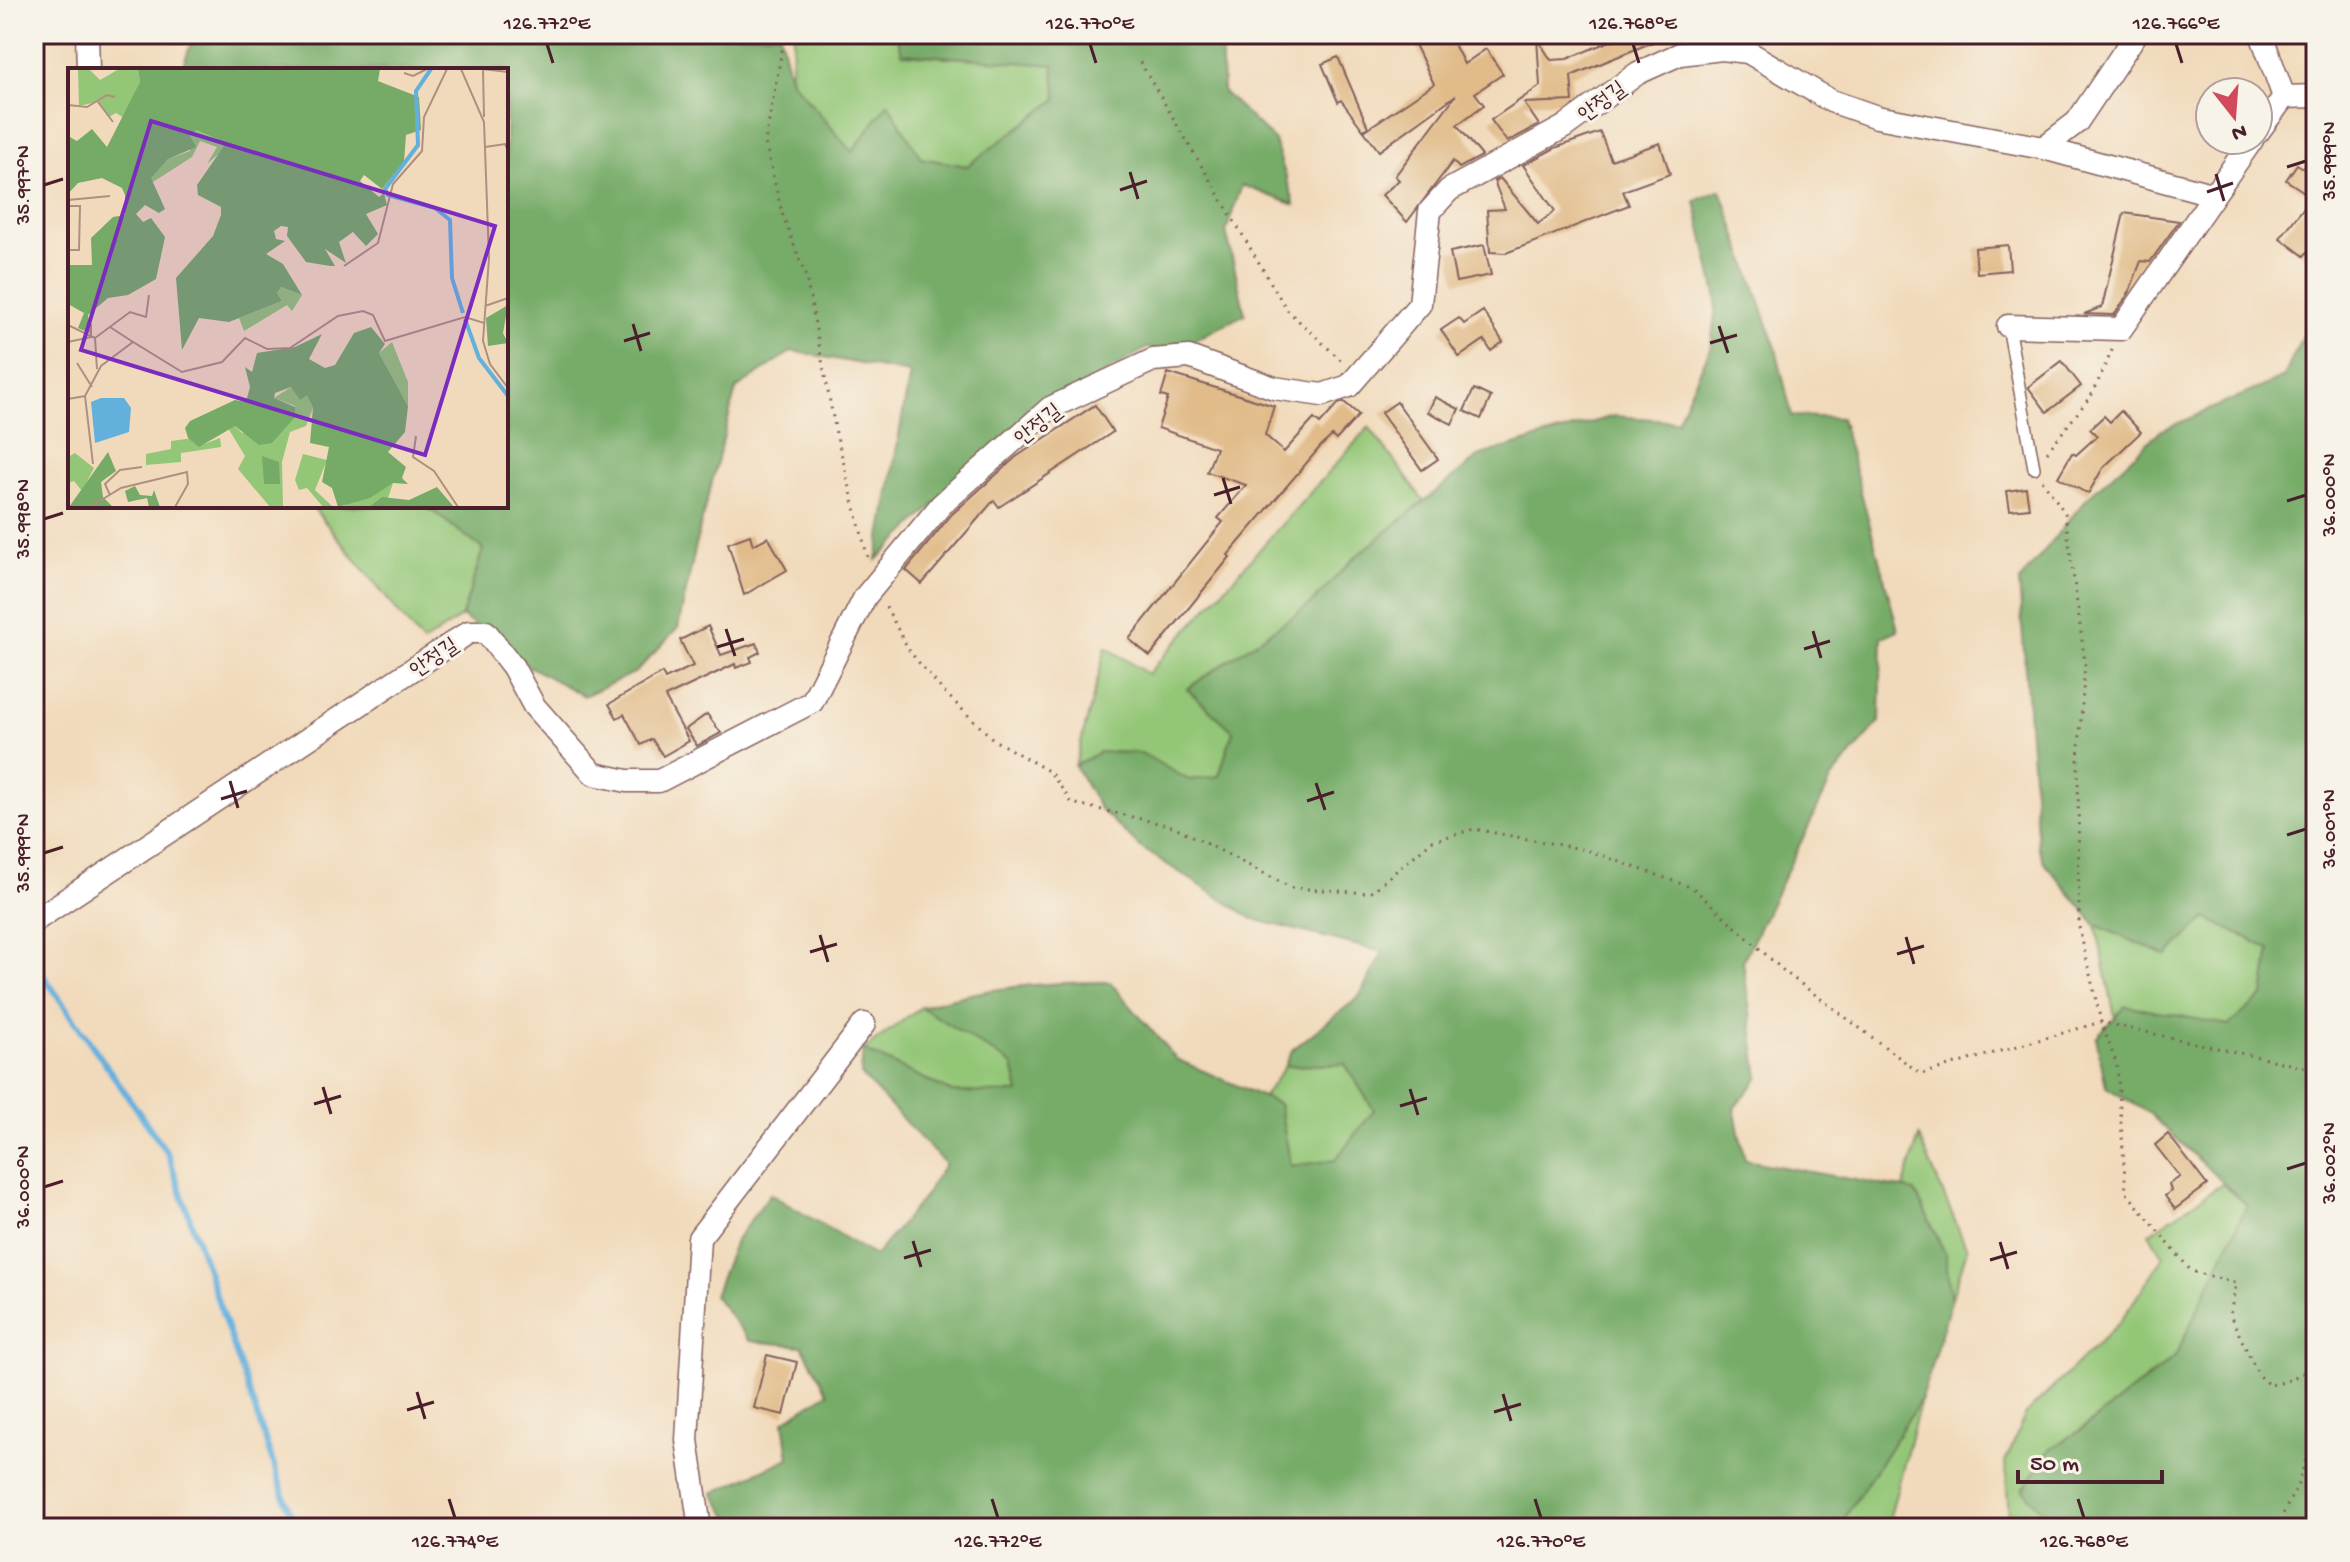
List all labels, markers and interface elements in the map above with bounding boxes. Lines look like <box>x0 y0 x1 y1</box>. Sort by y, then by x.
text: 126.772°E <box>503 14 592 37</box>
text: 126.770°E <box>1045 14 1135 37</box>
text: 126.768°E <box>1588 14 1678 37</box>
text: 126.766°E <box>2132 14 2221 37</box>
inset map <box>68 68 508 508</box>
north arrow <box>2194 76 2274 156</box>
street label: 안정길 <box>1574 77 1633 129</box>
text: N <box>2228 117 2249 146</box>
text: 35.999°N <box>2320 121 2343 202</box>
text: 35.997°N <box>14 145 37 226</box>
street label: 안정길 <box>1011 399 1069 453</box>
text: 36.000°N <box>2320 454 2343 537</box>
text: 35.998°N <box>14 479 37 560</box>
street label: 안정길 <box>406 634 465 685</box>
text: 36.001°N <box>2320 789 2343 870</box>
text: 35.999°N <box>14 813 37 894</box>
text: 36.002°N <box>2320 1122 2343 1205</box>
text: 36.000°N <box>14 1146 37 1229</box>
scale bar <box>2018 1434 2162 1484</box>
text: 50 m <box>2030 1451 2079 1480</box>
text: 126.774°E <box>411 1532 500 1555</box>
text: 126.772°E <box>954 1532 1043 1555</box>
text: 126.770°E <box>1496 1532 1586 1555</box>
text: 126.768°E <box>2039 1532 2129 1555</box>

